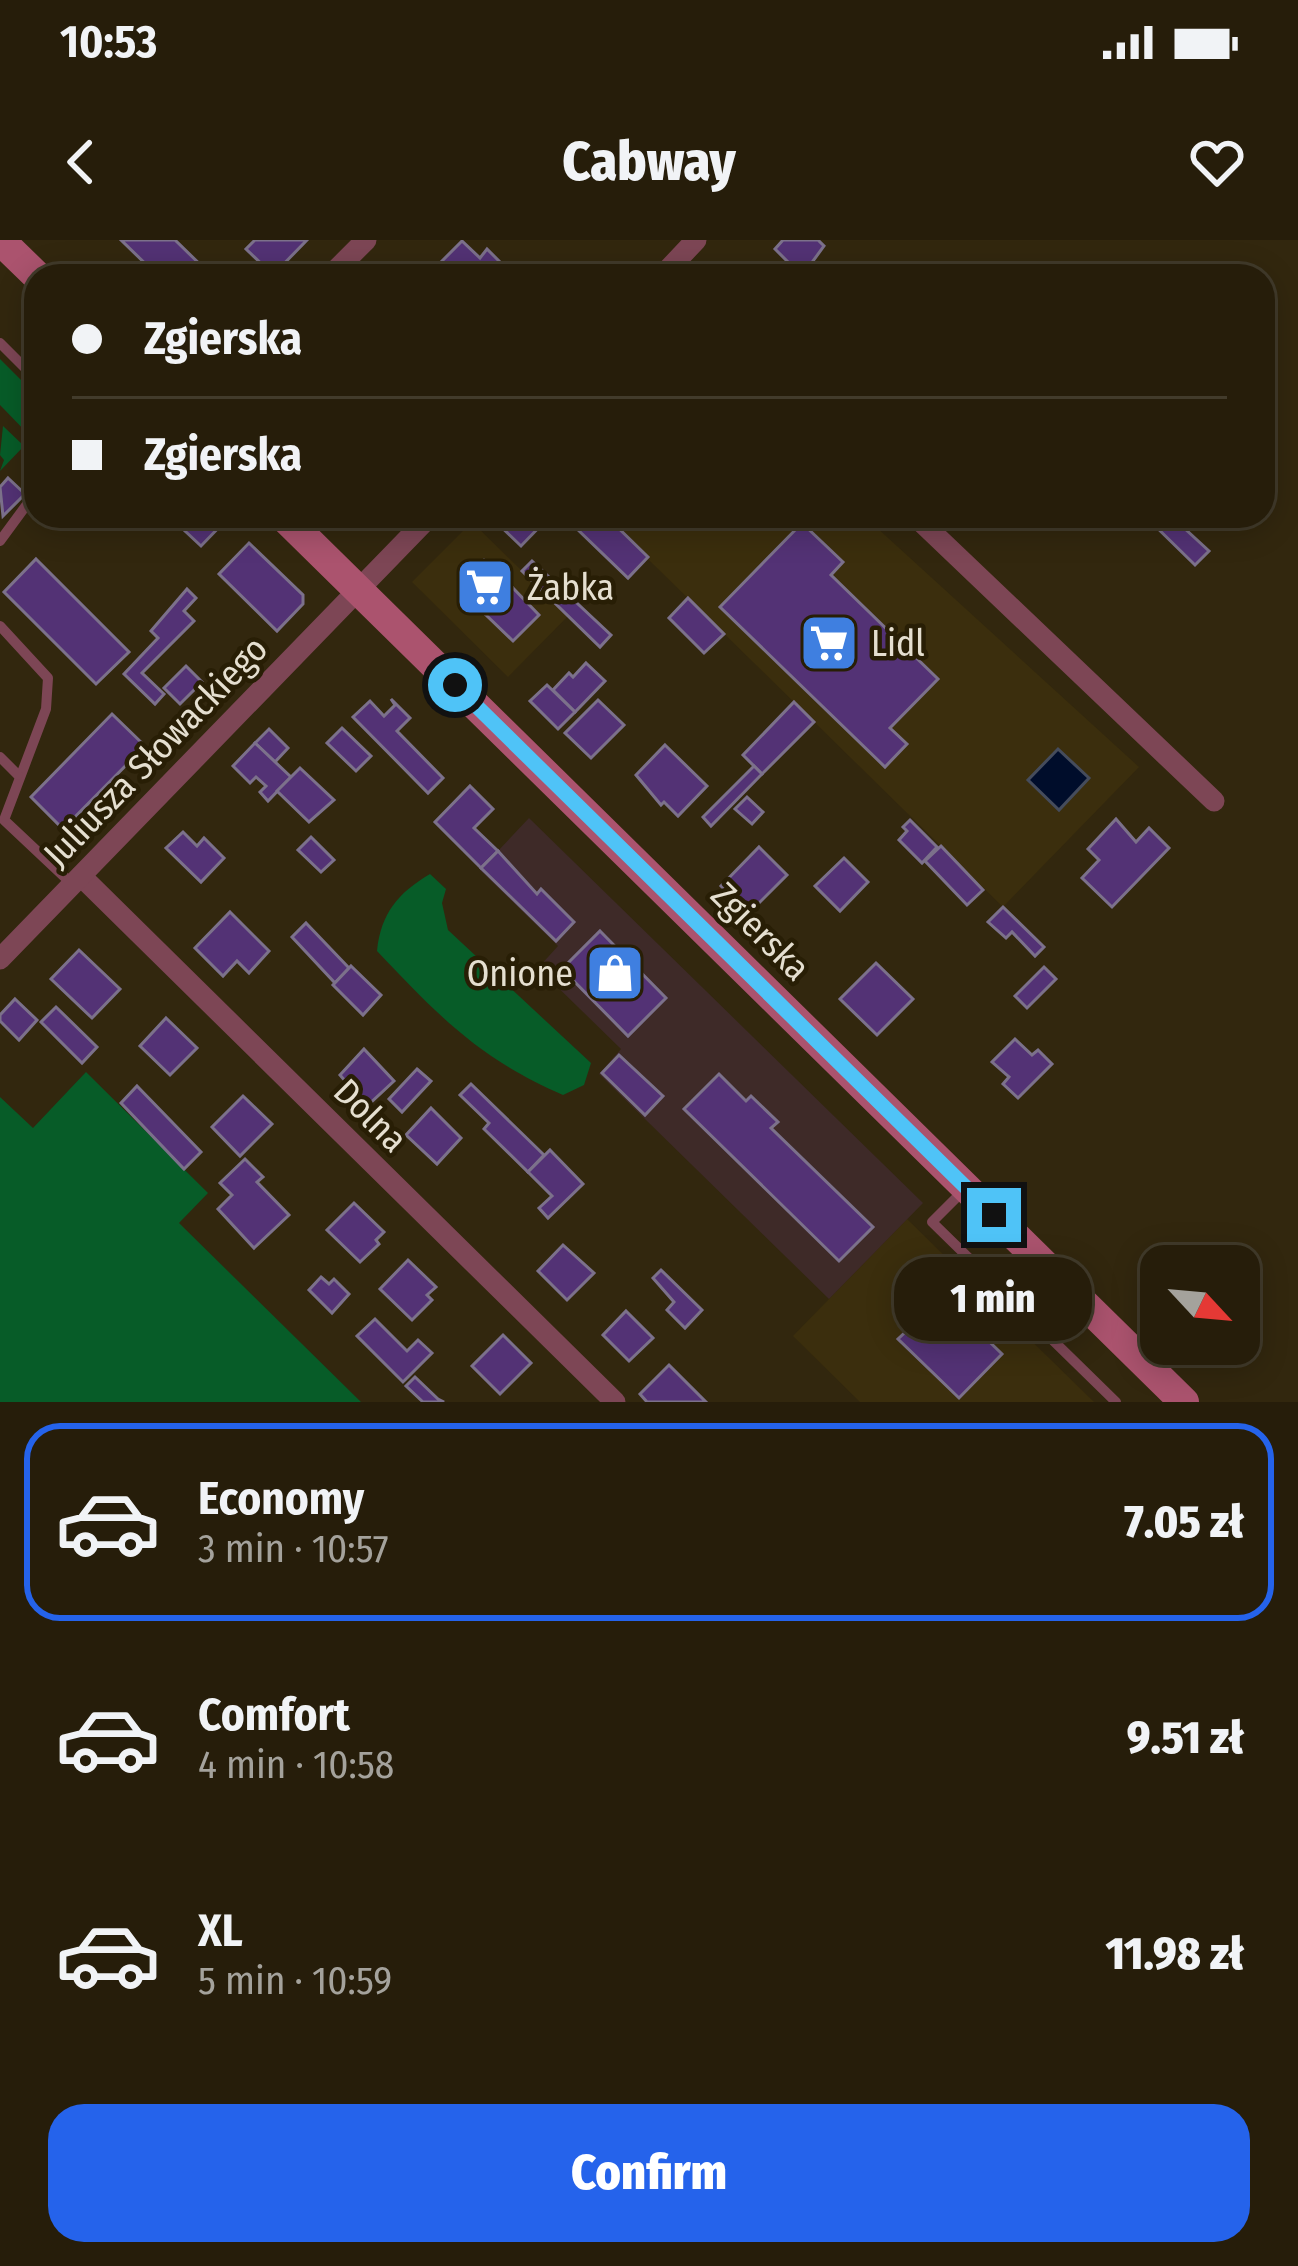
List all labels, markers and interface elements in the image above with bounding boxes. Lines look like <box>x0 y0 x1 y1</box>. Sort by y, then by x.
text: 10:53 <box>60 15 157 69</box>
icon: back <box>48 129 114 195</box>
icon: heart <box>1184 129 1250 195</box>
text: Cabway <box>562 130 736 194</box>
text: Zgierska <box>144 312 302 366</box>
text: Zgierska <box>144 428 302 482</box>
supermarket icon: Żabka <box>454 556 516 618</box>
place label: Żabka <box>527 566 614 610</box>
supermarket icon: Lidl <box>798 612 860 674</box>
place label: Lidl <box>871 622 925 666</box>
street label: Juliusza Słowackiego <box>35 627 277 876</box>
route start <box>428 658 482 712</box>
street label: Zgierska <box>702 873 819 990</box>
shop icon: Onione <box>584 942 646 1004</box>
place label: Onione <box>467 952 573 996</box>
street label: Dolna <box>324 1070 416 1162</box>
route end <box>967 1188 1021 1242</box>
north arrow <box>1140 1245 1260 1365</box>
map controls <box>1140 1245 1260 1365</box>
callout: 1 min <box>895 1257 1093 1341</box>
text: 1 min <box>951 1276 1035 1322</box>
icon: car <box>54 1468 162 1576</box>
text: Economy <box>198 1472 364 1526</box>
text: 7.05 zł <box>1124 1495 1244 1549</box>
text: 3 min · 10:57 <box>198 1526 389 1572</box>
icon: car <box>54 1684 162 1792</box>
text: Comfort <box>198 1688 350 1742</box>
text: 9.51 zł <box>1127 1711 1244 1765</box>
text: 4 min · 10:58 <box>198 1742 394 1788</box>
icon: car <box>54 1900 162 2008</box>
text: XL <box>198 1904 243 1958</box>
text: 11.98 zł <box>1105 1927 1244 1981</box>
text: 5 min · 10:59 <box>198 1958 392 2004</box>
button: Confirm <box>48 2104 1250 2242</box>

